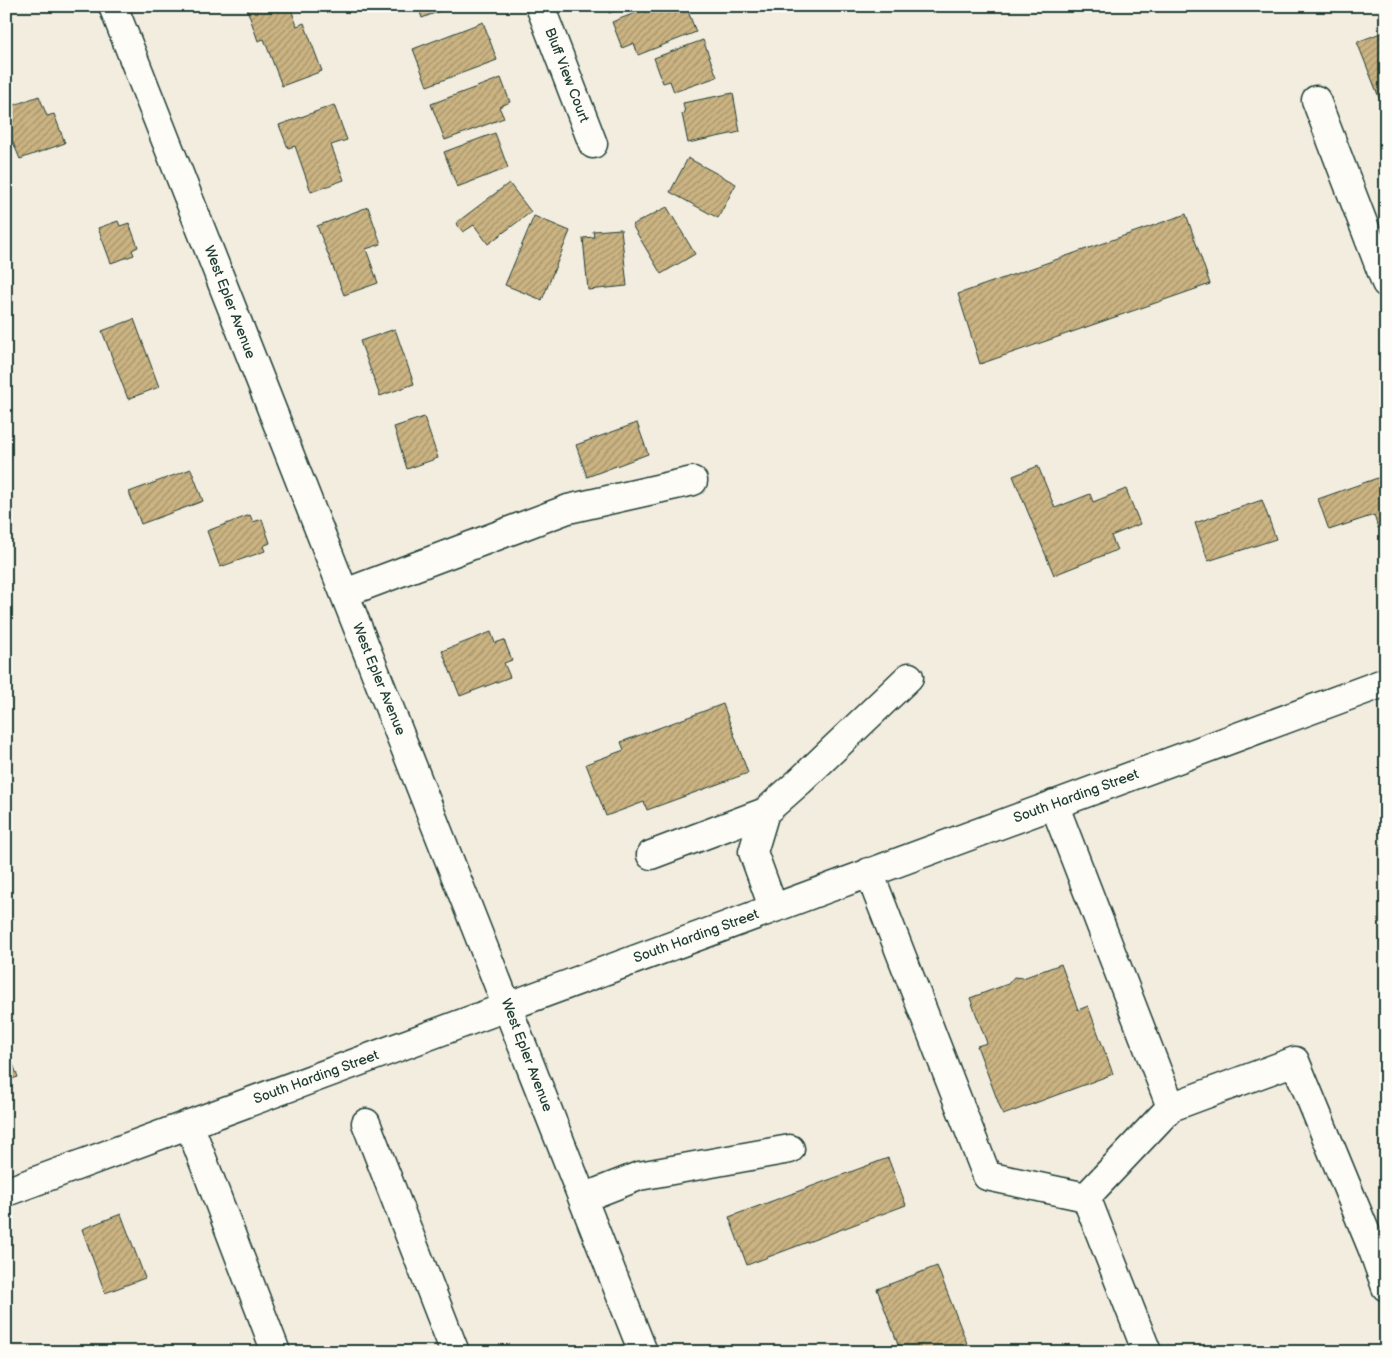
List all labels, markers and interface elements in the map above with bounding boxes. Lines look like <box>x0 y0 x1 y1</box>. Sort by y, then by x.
street label: Bluff View Court <box>541 25 593 125</box>
street label: West Epler Avenue <box>201 243 259 361</box>
street label: West Epler Avenue <box>349 620 409 738</box>
street label: South Harding Street <box>1011 765 1142 827</box>
street label: South Harding Street <box>631 905 762 967</box>
street label: West Epler Avenue <box>498 996 556 1114</box>
street label: South Harding Street <box>251 1046 382 1108</box>

